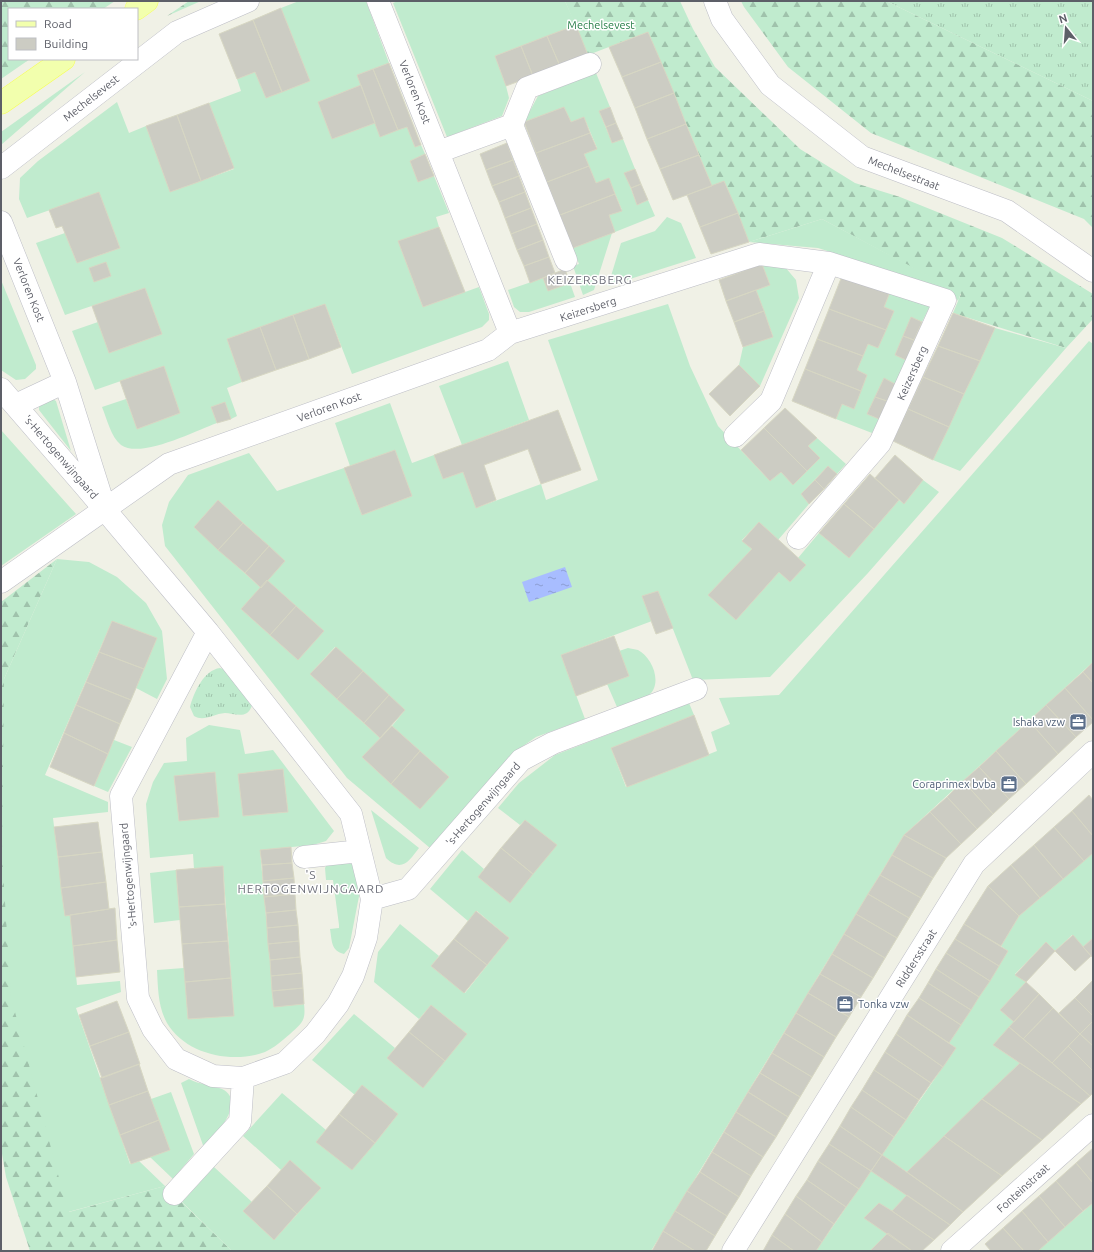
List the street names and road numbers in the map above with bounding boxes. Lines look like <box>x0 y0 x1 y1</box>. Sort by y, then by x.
street label: Verloren Kost <box>397 59 433 126</box>
street label: Mechelsevest <box>61 72 122 123</box>
street label: Mechelsestraat <box>867 154 942 192</box>
street label: Verloren Kost <box>11 257 47 324</box>
street label: Keizersberg <box>558 294 618 324</box>
street label: Keizersberg <box>895 344 929 402</box>
street label: Verloren Kost <box>295 390 363 424</box>
street label: 's-Hertogenwijngaard <box>22 413 100 501</box>
street label: 's-Hertogenwijngaard <box>444 760 522 848</box>
street label: 's-Hertogenwijngaard <box>117 823 139 929</box>
street label: Riddersstraat <box>893 926 939 989</box>
street label: Fonteinstraat <box>994 1161 1052 1215</box>

